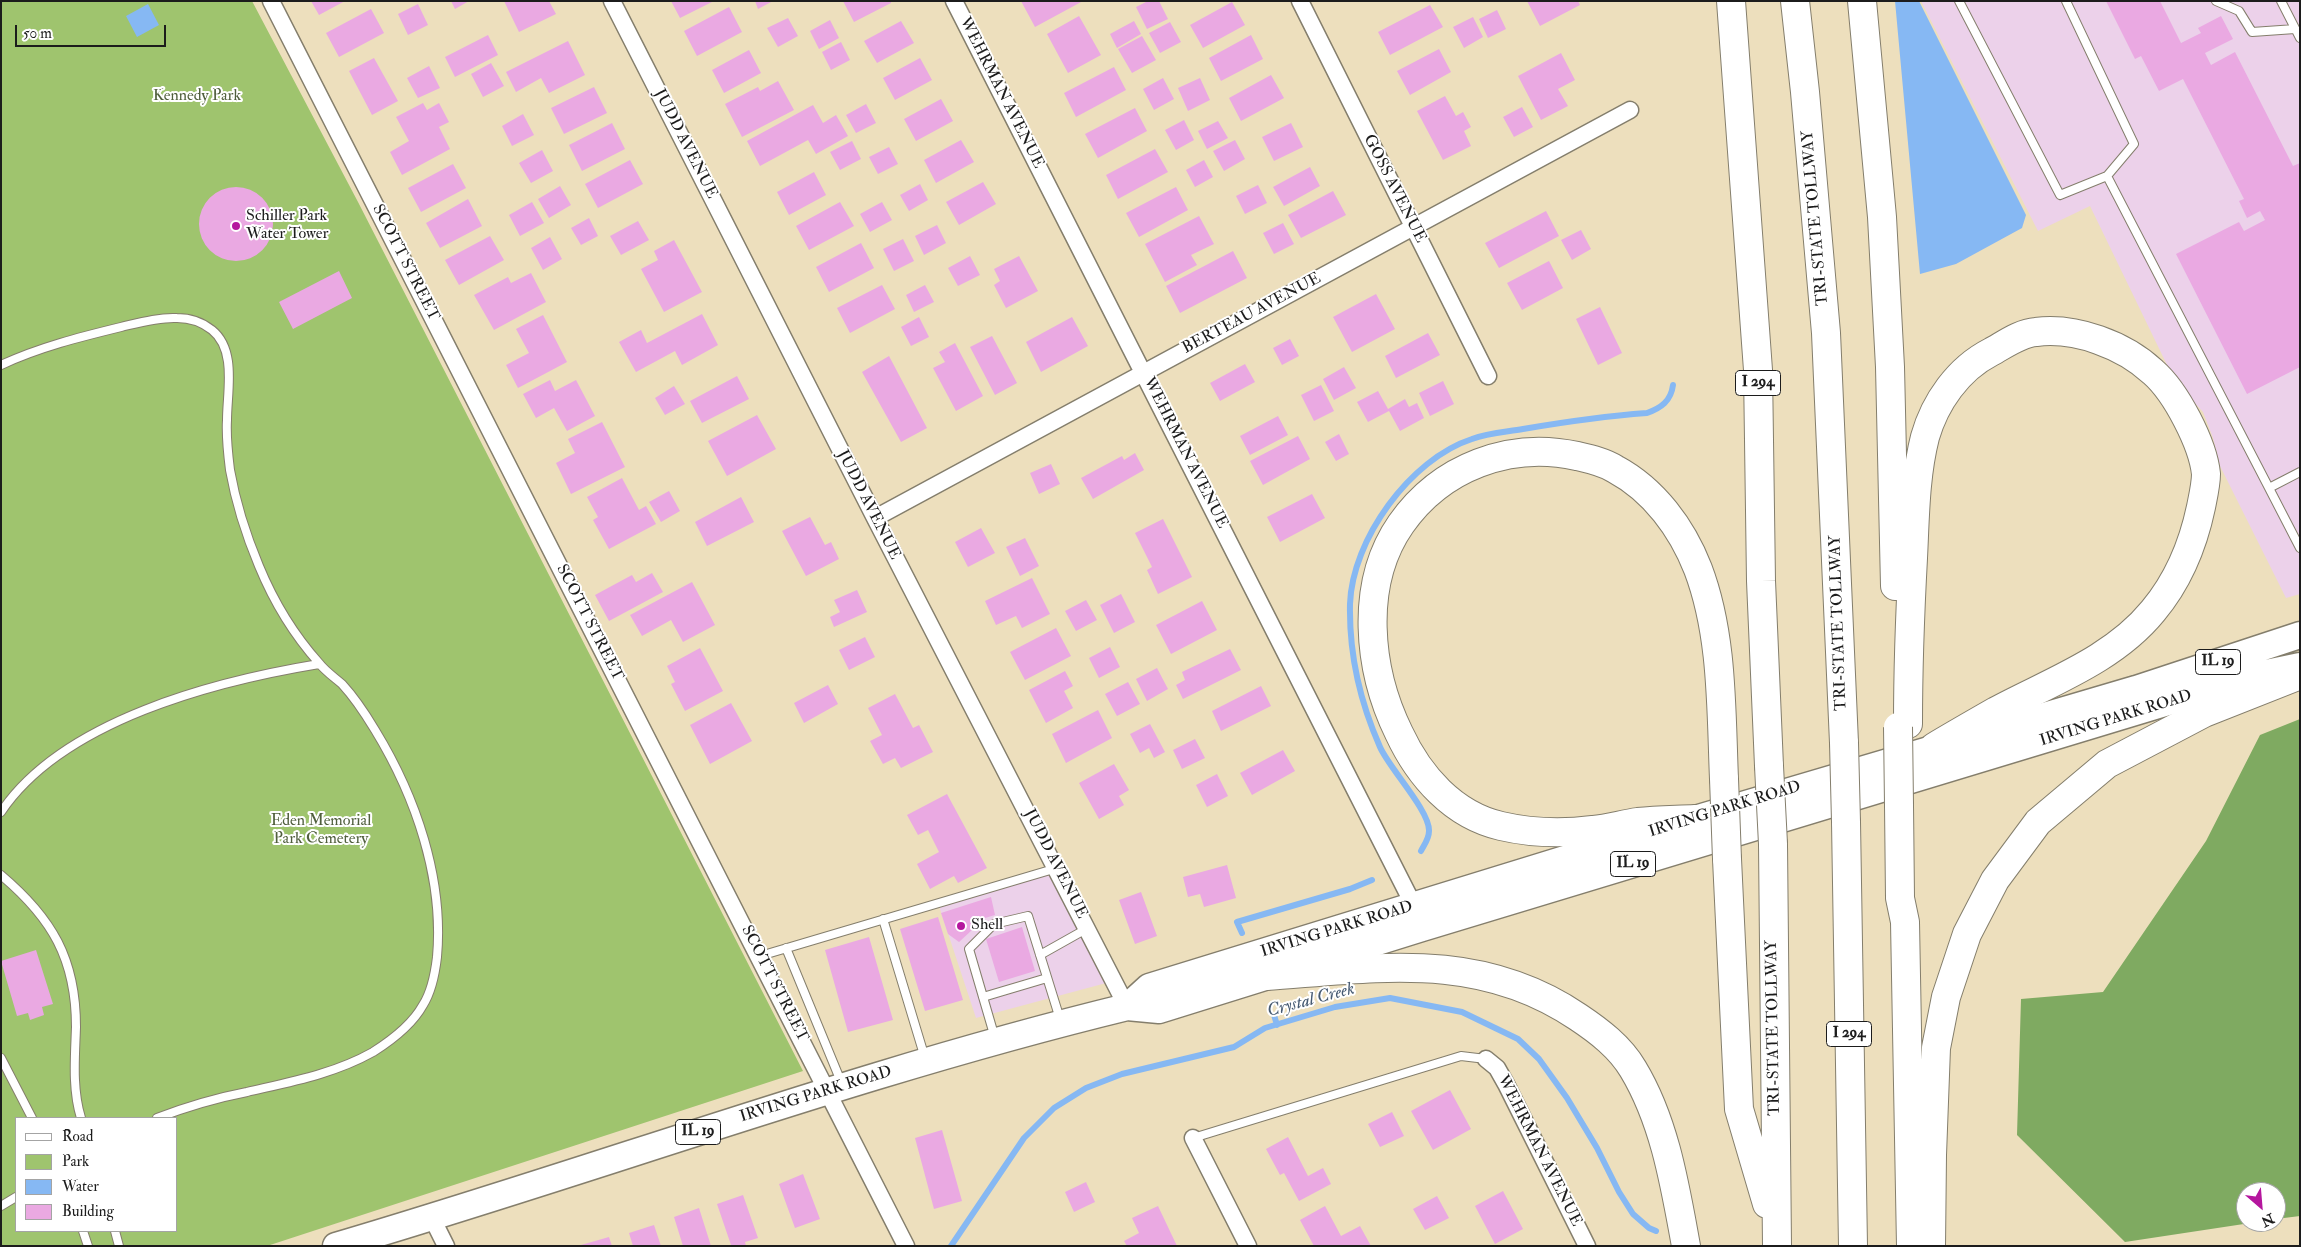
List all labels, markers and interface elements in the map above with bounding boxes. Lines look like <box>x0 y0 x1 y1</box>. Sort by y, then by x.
street label: WEHRMAN AVENUE <box>955 14 1047 172</box>
scale bar <box>18 15 169 47</box>
text: 50 m <box>23 24 52 43</box>
street label: JUDD AVENUE <box>649 86 721 202</box>
park label: Kennedy Park <box>153 87 241 107</box>
street label: TRI-STATE TOLLWAY <box>1799 130 1833 306</box>
street label: GOSS AVENUE <box>1358 132 1430 246</box>
street label: SCOTT STREET <box>367 202 443 324</box>
place label: Schiller Park Water Tower <box>246 207 328 245</box>
marker: Schiller Park Water Tower <box>230 220 242 232</box>
street label: BERTEAU AVENUE <box>1179 269 1325 359</box>
road number: I 294 <box>1736 370 1780 396</box>
street label: WEHRMAN AVENUE <box>1139 374 1231 532</box>
street label: JUDD AVENUE <box>832 447 904 563</box>
street label: TRI-STATE TOLLWAY <box>1826 535 1852 711</box>
street label: SCOTT STREET <box>551 562 627 684</box>
road number: IL 19 <box>2196 650 2240 674</box>
street label: IRVING PARK ROAD <box>2038 687 2194 751</box>
street label: IRVING PARK ROAD <box>1647 778 1803 842</box>
street label: JUDD AVENUE <box>1019 806 1091 922</box>
park label: Eden Memorial Park Cemetery <box>271 812 371 850</box>
road number: IL 19 <box>1610 852 1656 876</box>
street label: IRVING PARK ROAD <box>1259 898 1415 962</box>
place label: Shell <box>971 916 1003 936</box>
marker: Shell <box>955 920 967 932</box>
street label: SCOTT STREET <box>736 923 812 1045</box>
street label: TRI-STATE TOLLWAY <box>1763 940 1785 1116</box>
water label: Crystal Creek <box>1265 979 1357 1023</box>
road number: I 294 <box>1826 1022 1872 1046</box>
street label: IRVING PARK ROAD <box>738 1063 894 1127</box>
street label: WEHRMAN AVENUE <box>1493 1072 1585 1230</box>
legend <box>15 1117 178 1232</box>
road number: IL 19 <box>676 1120 720 1144</box>
text: Road <box>62 1127 93 1146</box>
text: Park <box>62 1152 89 1171</box>
text: Water <box>62 1177 99 1196</box>
north arrow <box>2236 1182 2286 1232</box>
text: Building <box>62 1202 114 1221</box>
text: N <box>2258 1209 2277 1230</box>

